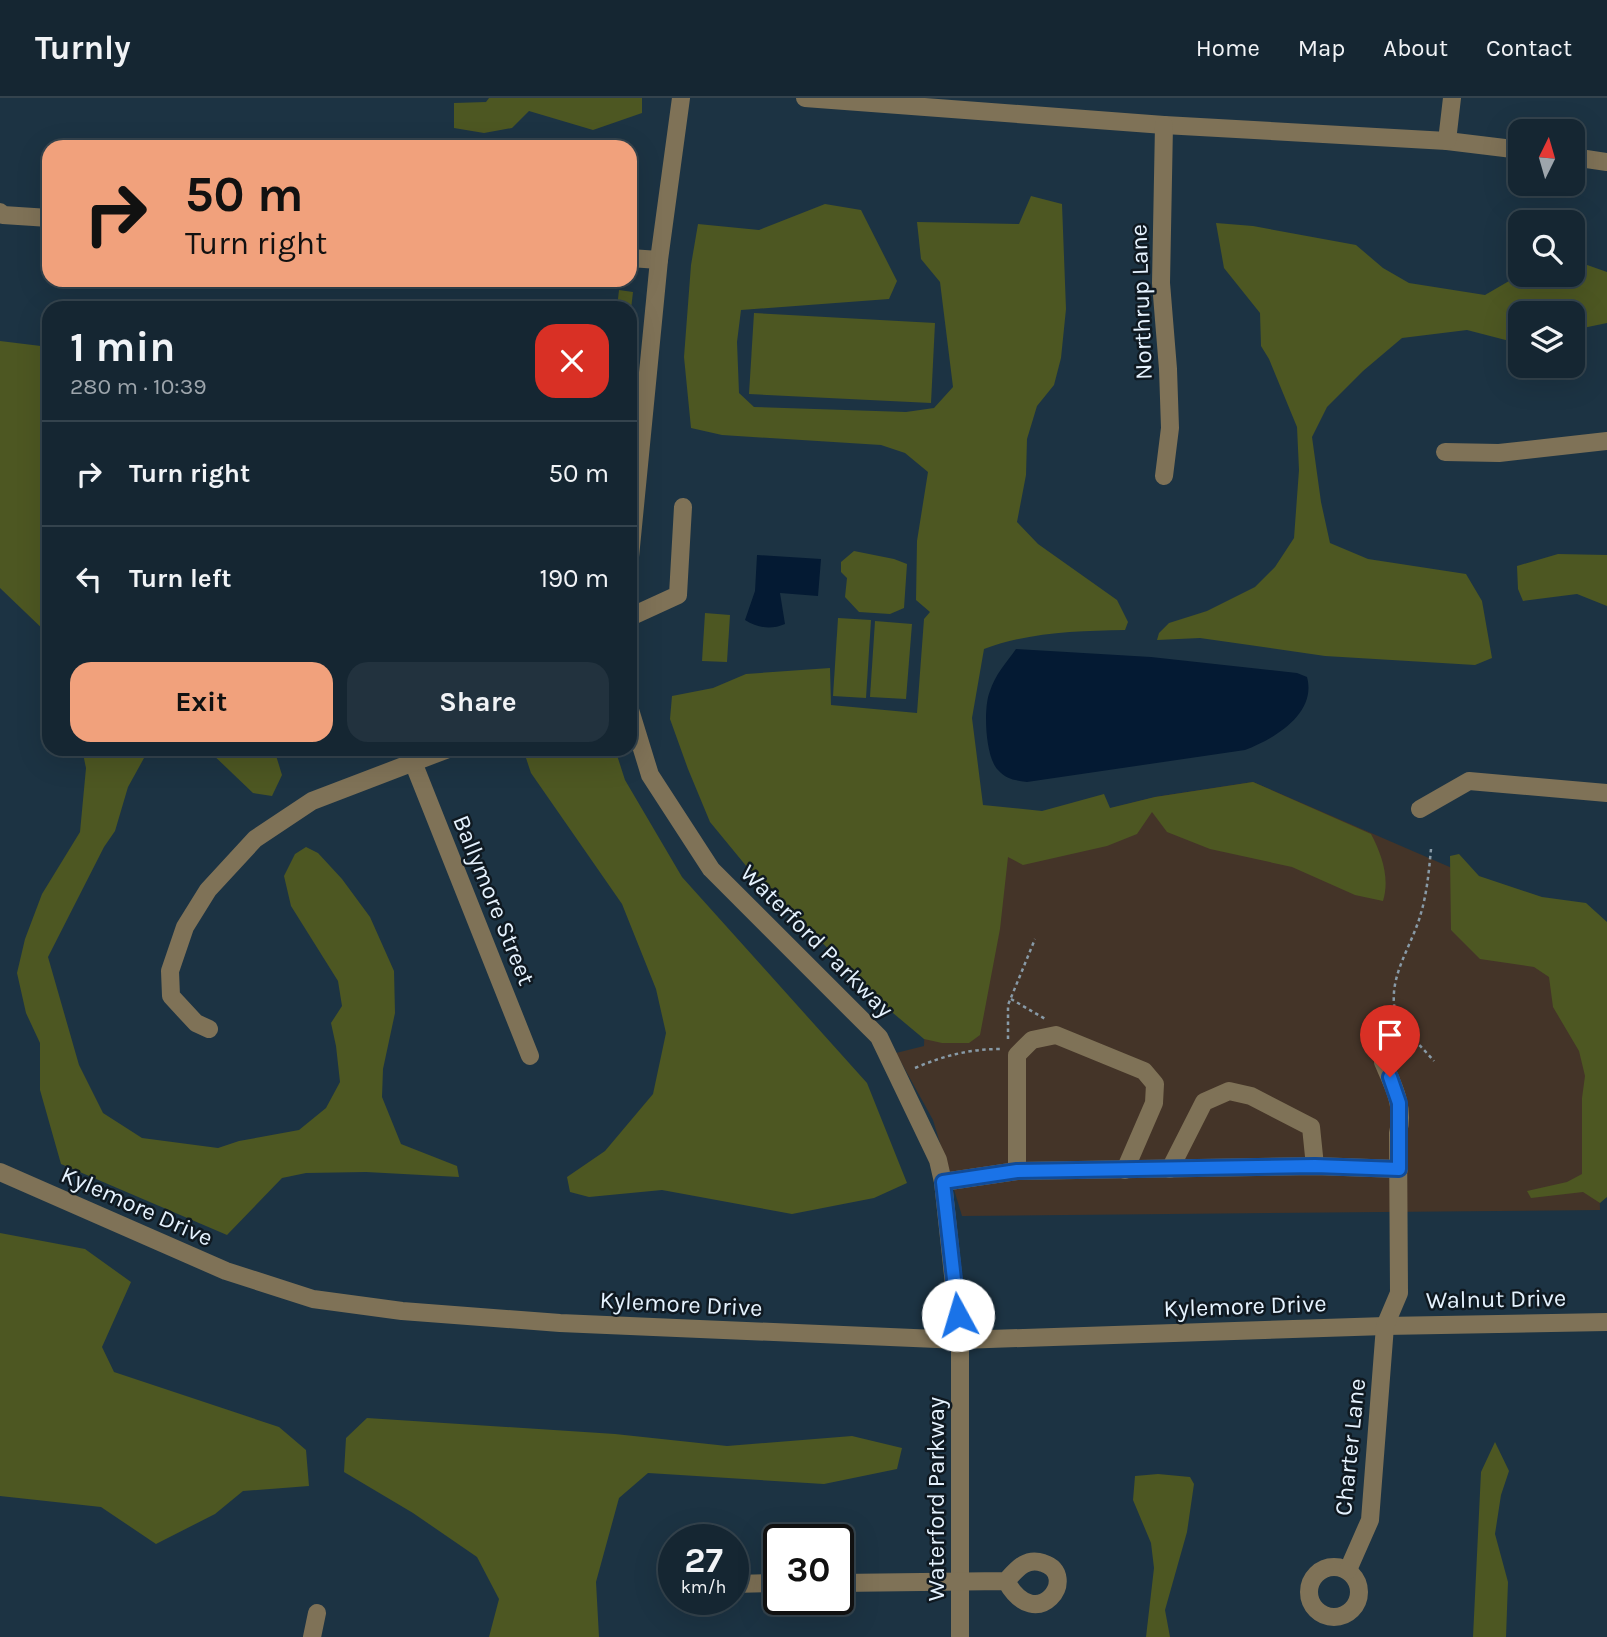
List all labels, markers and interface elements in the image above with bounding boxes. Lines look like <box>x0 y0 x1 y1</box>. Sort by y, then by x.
text: Turnly <box>35 29 131 67</box>
text: Home <box>1196 34 1260 62</box>
text: Map <box>1298 34 1345 62</box>
text: About <box>1383 34 1448 62</box>
text: Contact <box>1486 34 1572 62</box>
north arrow <box>1508 119 1586 196</box>
map controls <box>1508 119 1585 378</box>
text: 50 m <box>185 166 303 223</box>
icon: right <box>70 168 161 259</box>
button: search <box>1508 210 1585 287</box>
street label: Northrup Lane <box>1124 224 1158 380</box>
text: Turn right <box>185 225 327 262</box>
button: layers <box>1508 301 1585 378</box>
text: 1 min <box>70 322 175 372</box>
button: close <box>535 324 609 398</box>
text: 280 m · 10:39 <box>70 373 207 400</box>
icon: right <box>70 455 108 493</box>
text: Turn right <box>129 458 250 489</box>
text: 50 m <box>548 458 609 489</box>
icon: left <box>70 560 108 598</box>
text: Turn left <box>129 563 231 594</box>
text: 190 m <box>539 563 609 594</box>
button: Exit <box>70 662 333 742</box>
button: Share <box>347 662 609 742</box>
street label: Ballymore Street <box>447 811 541 989</box>
street label: Waterford Parkway <box>735 859 899 1023</box>
pin <box>1360 1005 1420 1077</box>
icon: arrive <box>1371 1016 1409 1054</box>
street label: Kylemore Drive <box>57 1160 217 1252</box>
position arrow <box>921 1278 995 1352</box>
street label: Walnut Drive <box>1426 1284 1566 1314</box>
street label: Kylemore Drive <box>599 1286 763 1322</box>
street label: Kylemore Drive <box>1163 1289 1327 1323</box>
street label: Charter Lane <box>1329 1377 1371 1517</box>
street label: Waterford Parkway <box>922 1397 950 1601</box>
speed limit sign: 30 <box>763 1524 854 1615</box>
text: 27 <box>684 1540 723 1581</box>
text: km/h <box>681 1576 726 1598</box>

